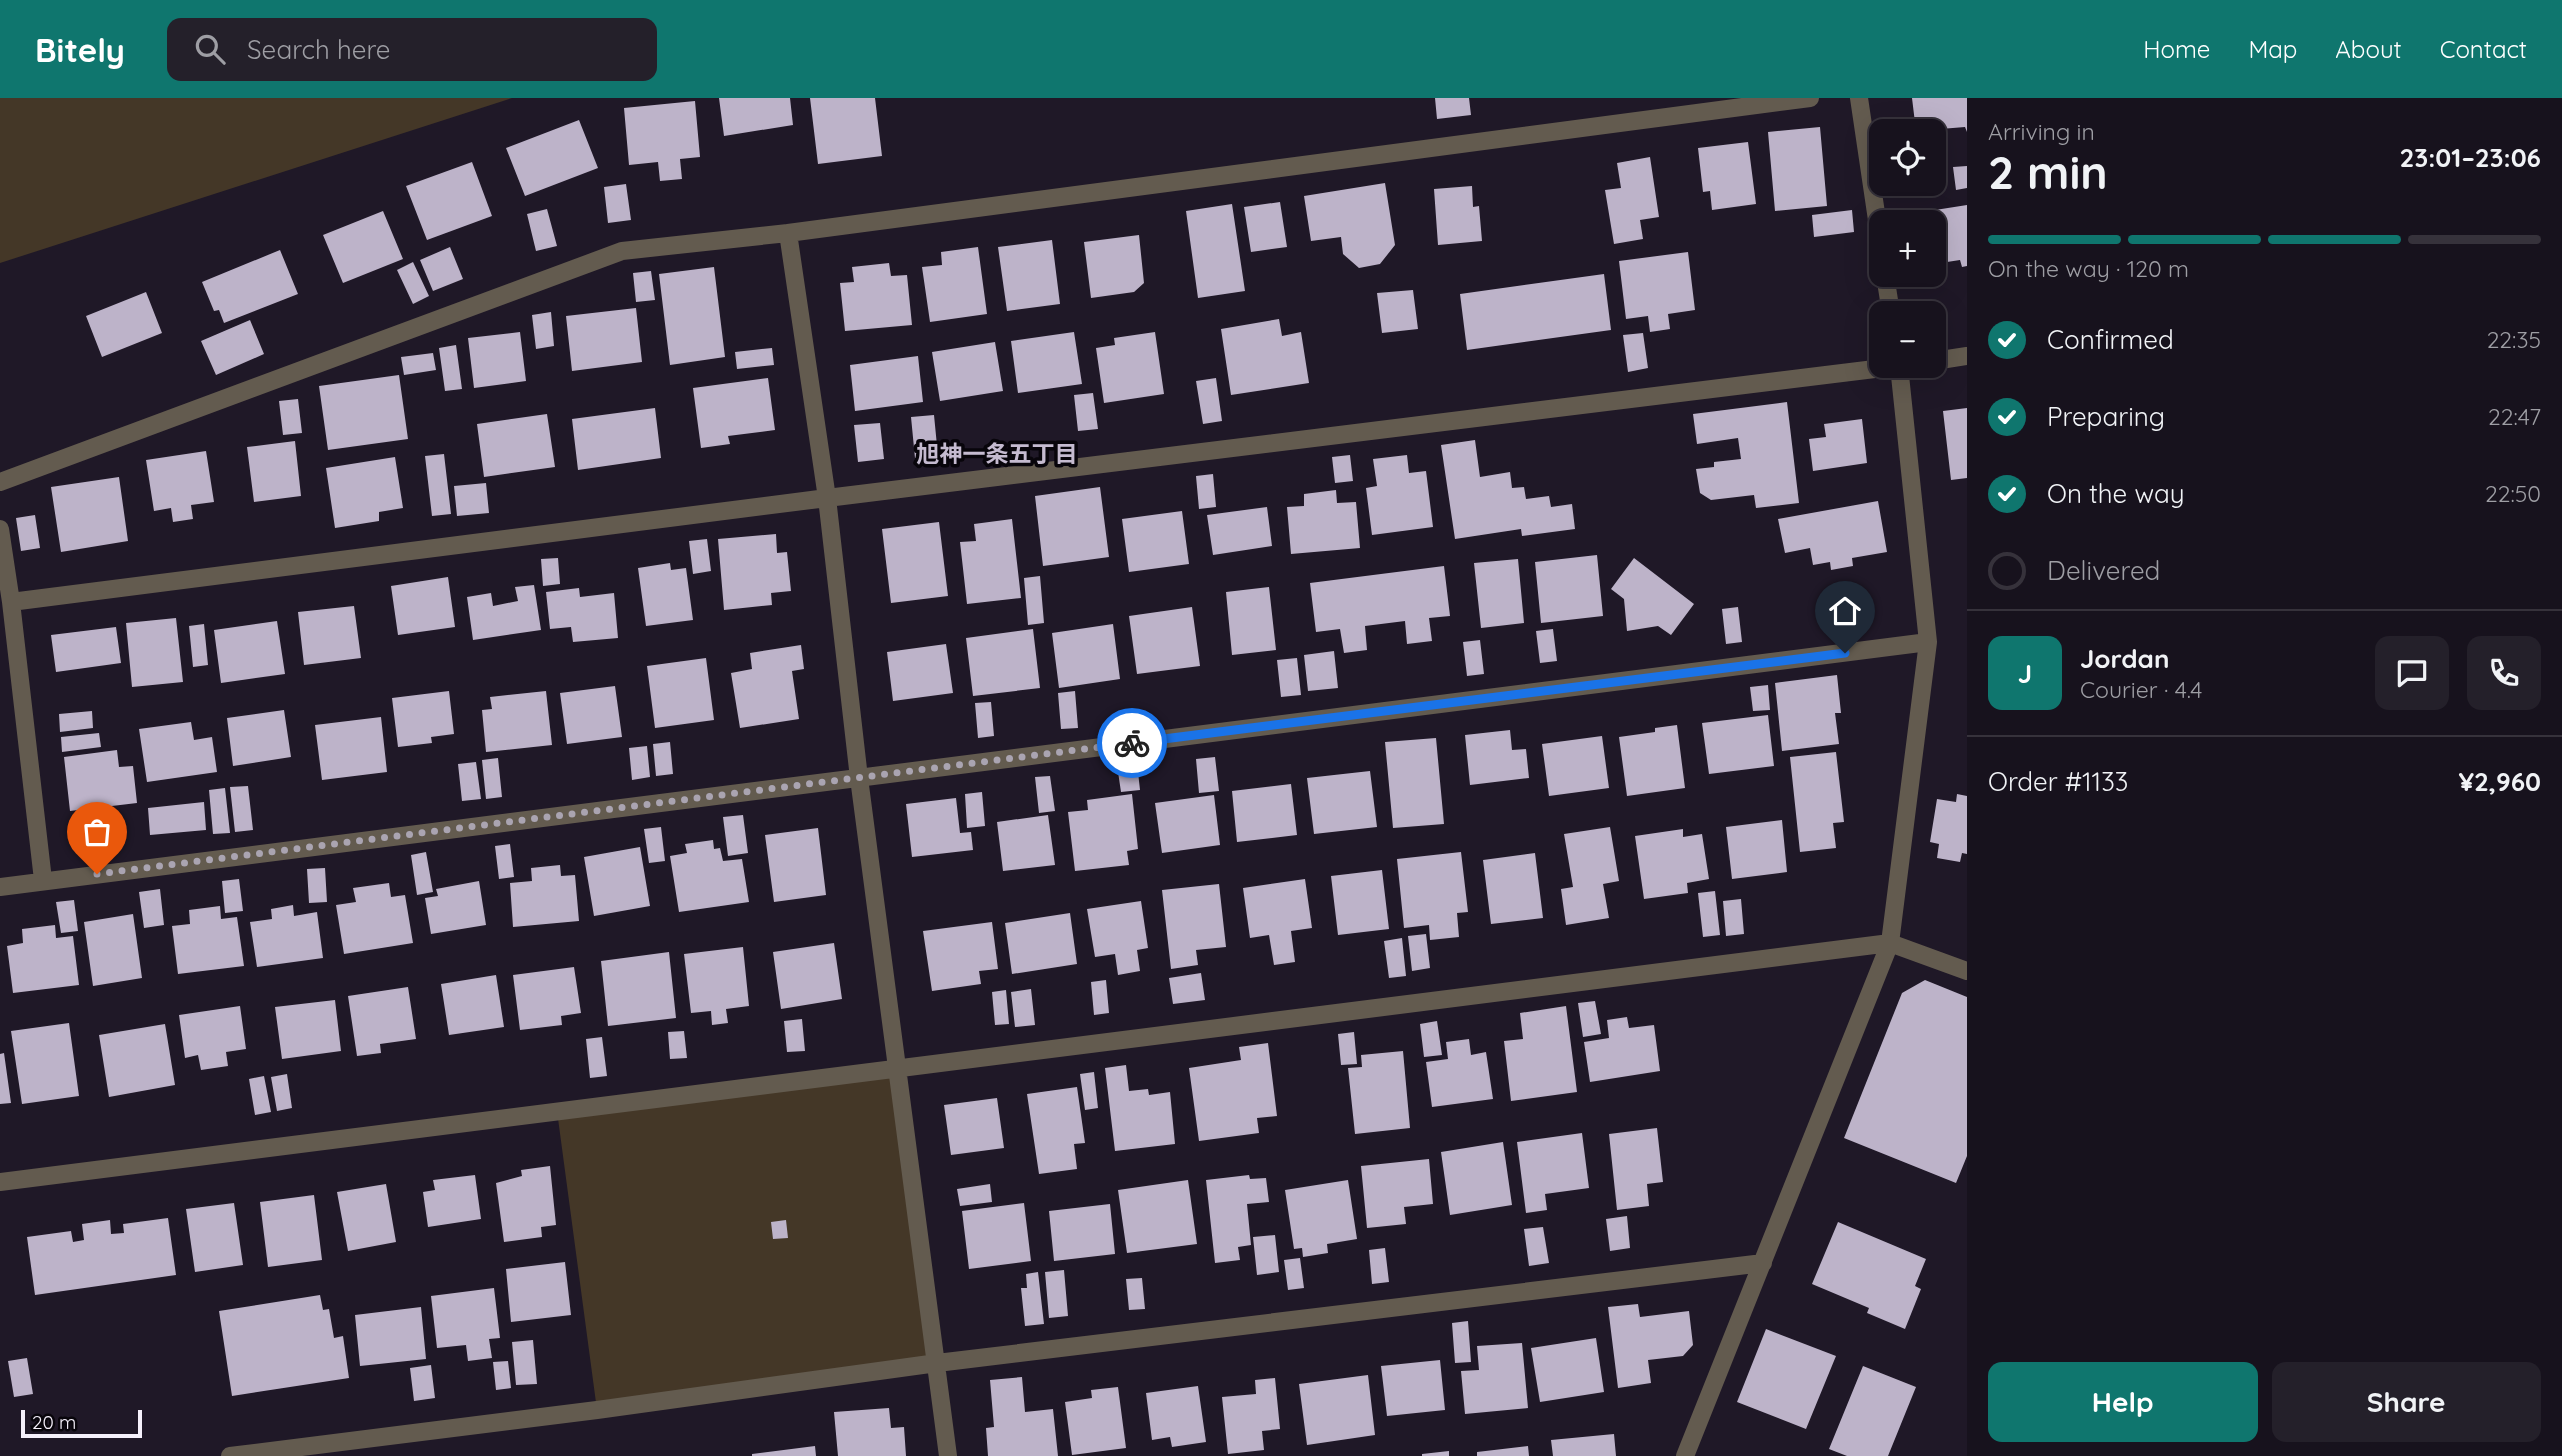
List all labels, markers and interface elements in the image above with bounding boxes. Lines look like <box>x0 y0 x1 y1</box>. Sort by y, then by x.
search box <box>167 18 657 81</box>
text: Bitely <box>35 29 125 70</box>
icon: search <box>191 30 229 68</box>
text: Search here <box>247 33 391 66</box>
text: Home <box>2143 34 2210 64</box>
text: Map <box>2248 34 2297 64</box>
text: About <box>2335 34 2402 64</box>
text: Contact <box>2440 34 2527 64</box>
text: Arriving in <box>1988 117 2095 146</box>
map controls <box>1869 119 1946 378</box>
button: locate <box>1869 119 1946 196</box>
text: 23:01–23:06 <box>2399 141 2541 174</box>
text: 2 min <box>1988 143 2108 201</box>
button: + <box>1869 210 1946 287</box>
text: On the way · 120 m <box>1988 254 2189 283</box>
button: − <box>1869 301 1946 378</box>
icon: check <box>1988 321 2026 359</box>
text: Confirmed <box>2047 323 2174 356</box>
text: 22:35 <box>2487 325 2541 354</box>
icon: check <box>1988 398 2026 436</box>
text: Preparing <box>2047 400 2165 433</box>
text: 22:47 <box>2488 402 2541 431</box>
district label: 旭神一条五丁目 <box>917 439 1078 468</box>
icon: check <box>1988 475 2026 513</box>
text: On the way <box>2047 477 2185 510</box>
text: 22:50 <box>2485 479 2541 508</box>
text: Delivered <box>2047 554 2160 587</box>
pin <box>1815 581 1875 653</box>
icon: home <box>1826 592 1864 630</box>
button: chat <box>2375 636 2449 710</box>
button: phone <box>2467 636 2541 710</box>
text: Jordan <box>2080 642 2169 675</box>
text: J <box>2018 657 2032 690</box>
text: Courier · 4.4 <box>2080 675 2202 704</box>
courier <box>1097 708 1167 778</box>
icon: bike <box>1113 724 1151 762</box>
text: Order #1133 <box>1988 765 2128 798</box>
text: ¥2,960 <box>2458 765 2541 798</box>
pin <box>67 802 127 874</box>
icon: bag <box>78 813 116 851</box>
button: Help <box>1988 1362 2258 1442</box>
button: Share <box>2272 1362 2541 1442</box>
scale bar <box>21 1407 142 1439</box>
text: 20 m <box>32 1410 76 1434</box>

